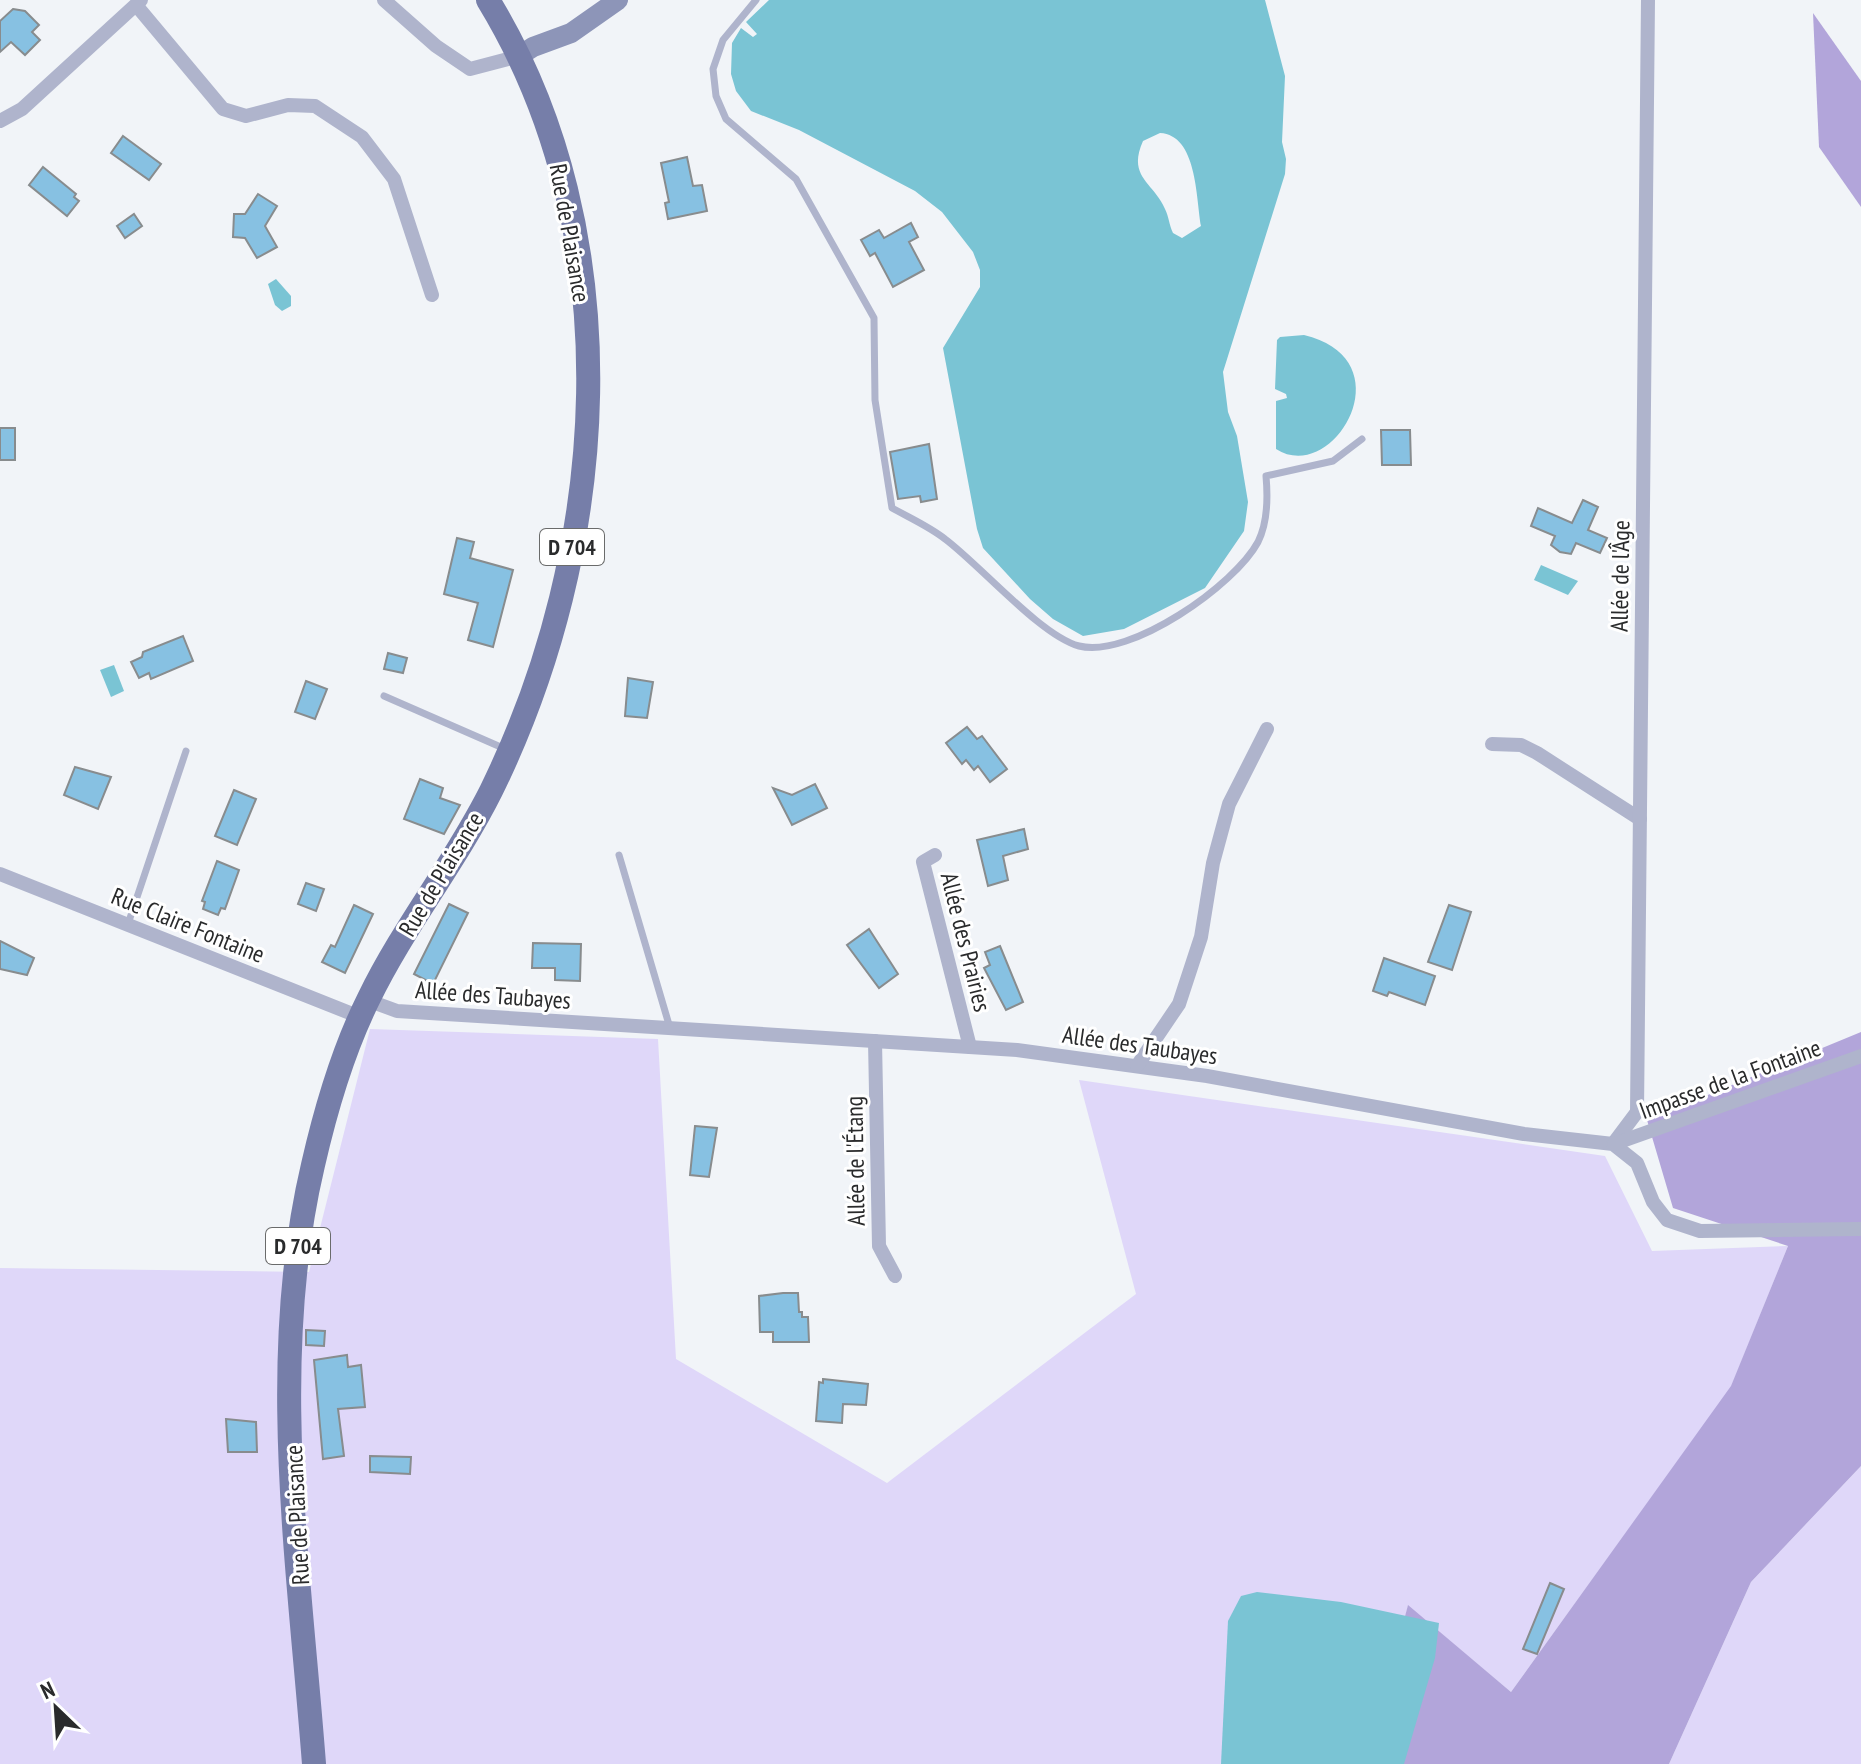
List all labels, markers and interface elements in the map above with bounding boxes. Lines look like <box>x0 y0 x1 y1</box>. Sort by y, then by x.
street label: Rue de Plaisance <box>543 161 597 305</box>
street label: Allée de l'Âge <box>1604 520 1636 632</box>
road number: D 704 <box>540 529 604 565</box>
street label: Rue de Plaisance <box>392 806 490 942</box>
street label: Allée des Prairies <box>934 869 998 1015</box>
street label: Rue Claire Fontaine <box>107 880 269 970</box>
street label: Allée des Taubayes <box>414 974 572 1016</box>
street label: Allée des Taubayes <box>1061 1019 1219 1071</box>
street label: Impasse de la Fontaine <box>1635 1032 1825 1126</box>
street label: Allée de l'Étang <box>838 1096 872 1226</box>
road number: D 704 <box>266 1228 330 1264</box>
street label: Rue de Plaisance <box>278 1444 316 1586</box>
north arrow <box>16 1668 96 1748</box>
text: N <box>36 1675 59 1705</box>

